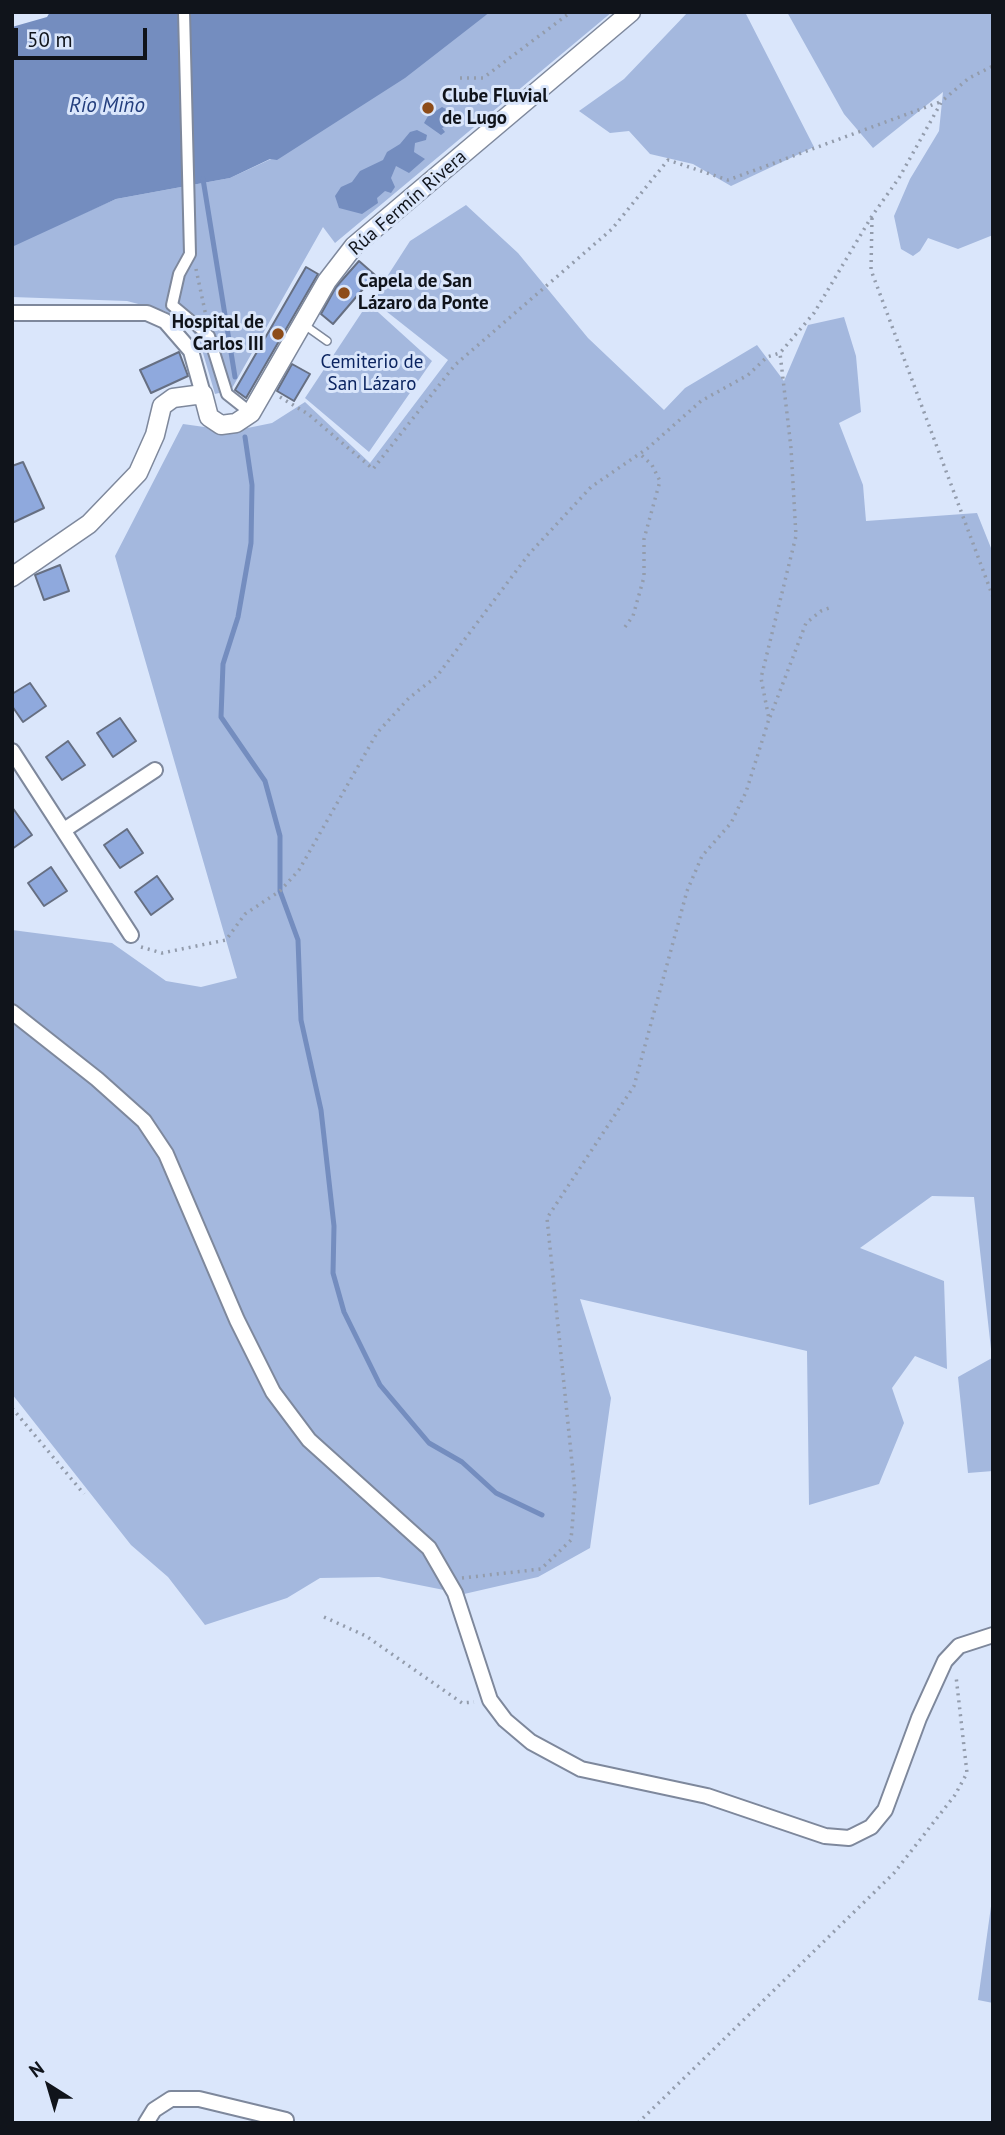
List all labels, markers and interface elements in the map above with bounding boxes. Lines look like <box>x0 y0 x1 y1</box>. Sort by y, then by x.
scale bar <box>18 14 150 58</box>
text: 50 m <box>27 26 73 53</box>
place label: Clube Fluvial de Lugo <box>442 86 548 130</box>
water label: Río Miño <box>69 93 145 119</box>
marker: Clube Fluvial de Lugo <box>420 100 436 116</box>
street label: Rúa Fermín Rivera <box>344 146 472 260</box>
place label: Capela de San Lázaro da Ponte <box>358 271 489 315</box>
marker: Capela de San Lázaro da Ponte <box>336 285 352 301</box>
place label: Hospital de Carlos III <box>172 312 264 356</box>
marker: Hospital de Carlos III <box>270 326 286 342</box>
park label: Cemiterio de San Lázaro <box>321 352 423 396</box>
north arrow <box>14 2051 84 2121</box>
text: N <box>24 2056 49 2083</box>

